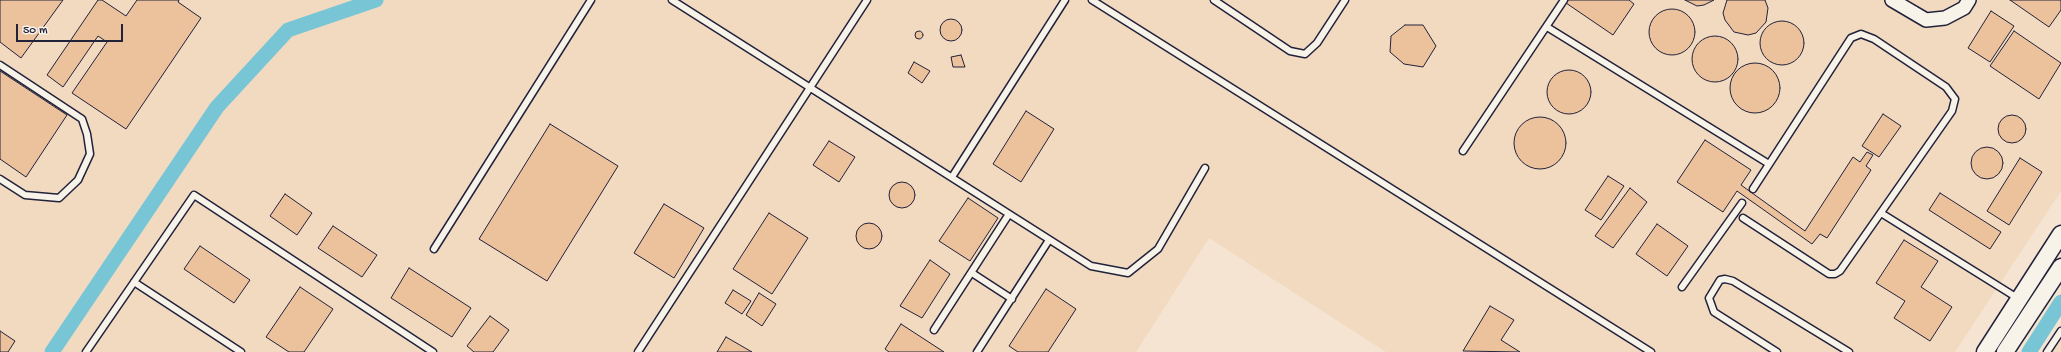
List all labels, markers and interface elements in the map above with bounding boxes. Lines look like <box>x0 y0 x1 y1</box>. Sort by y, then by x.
scale bar <box>18 16 125 42</box>
text: 50 m <box>23 24 48 38</box>

